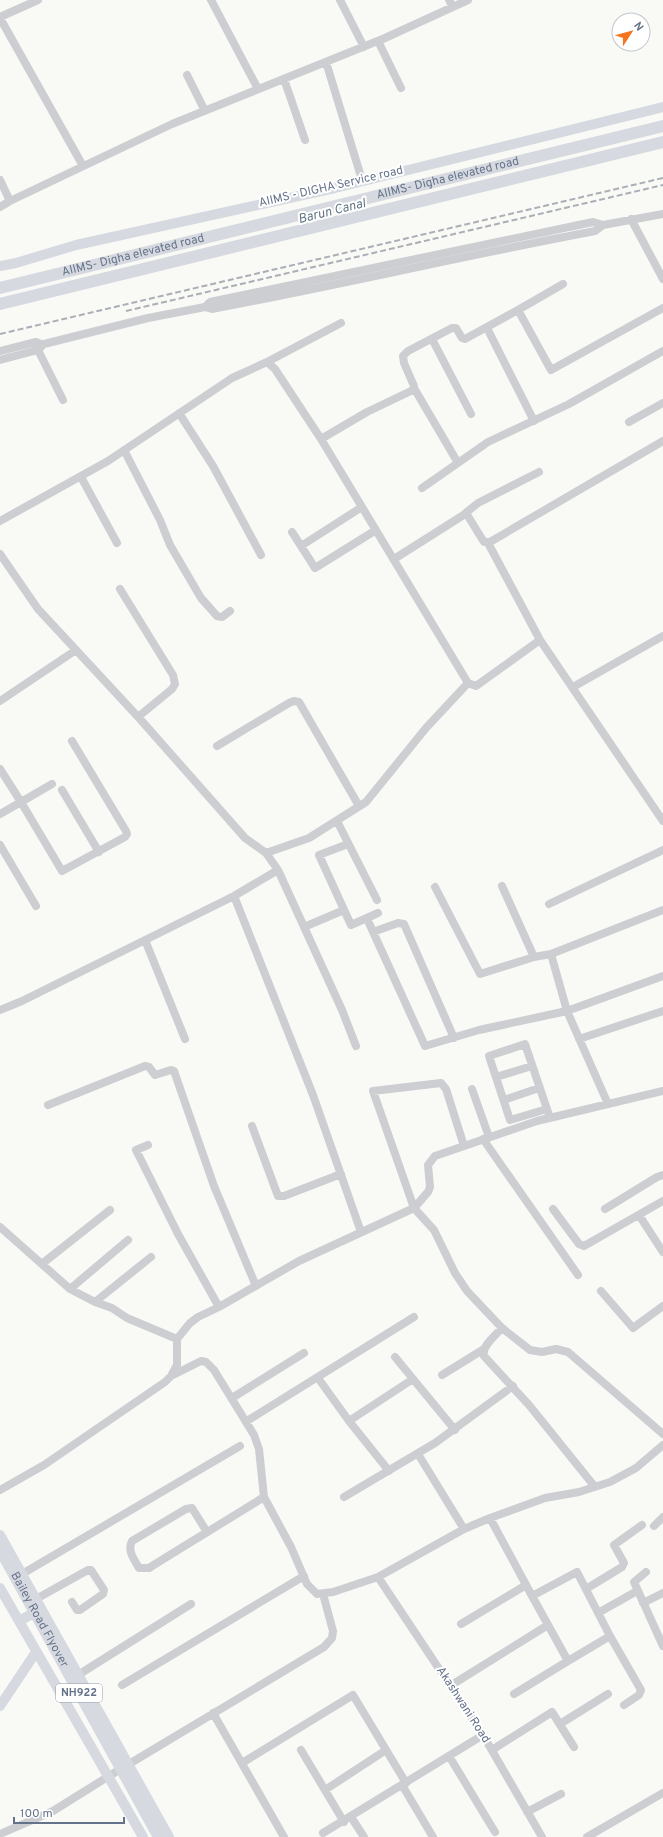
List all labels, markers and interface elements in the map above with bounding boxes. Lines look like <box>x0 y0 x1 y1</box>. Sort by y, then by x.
north arrow <box>611 12 651 52</box>
text: N <box>630 19 646 34</box>
street label: AIIMS- Digha elevated road <box>375 153 521 204</box>
street label: AIIMS - DIGHA Service road <box>257 163 405 211</box>
water label: Barun Canal <box>297 196 368 228</box>
street label: AIIMS- Digha elevated road <box>60 230 206 281</box>
street label: Bailey Road Flyover <box>6 1569 72 1671</box>
street label: Akashwani Road <box>432 1664 494 1746</box>
road number: NH922 <box>56 1684 102 1702</box>
scale bar <box>14 1799 124 1825</box>
text: 100 m <box>20 1806 53 1822</box>

